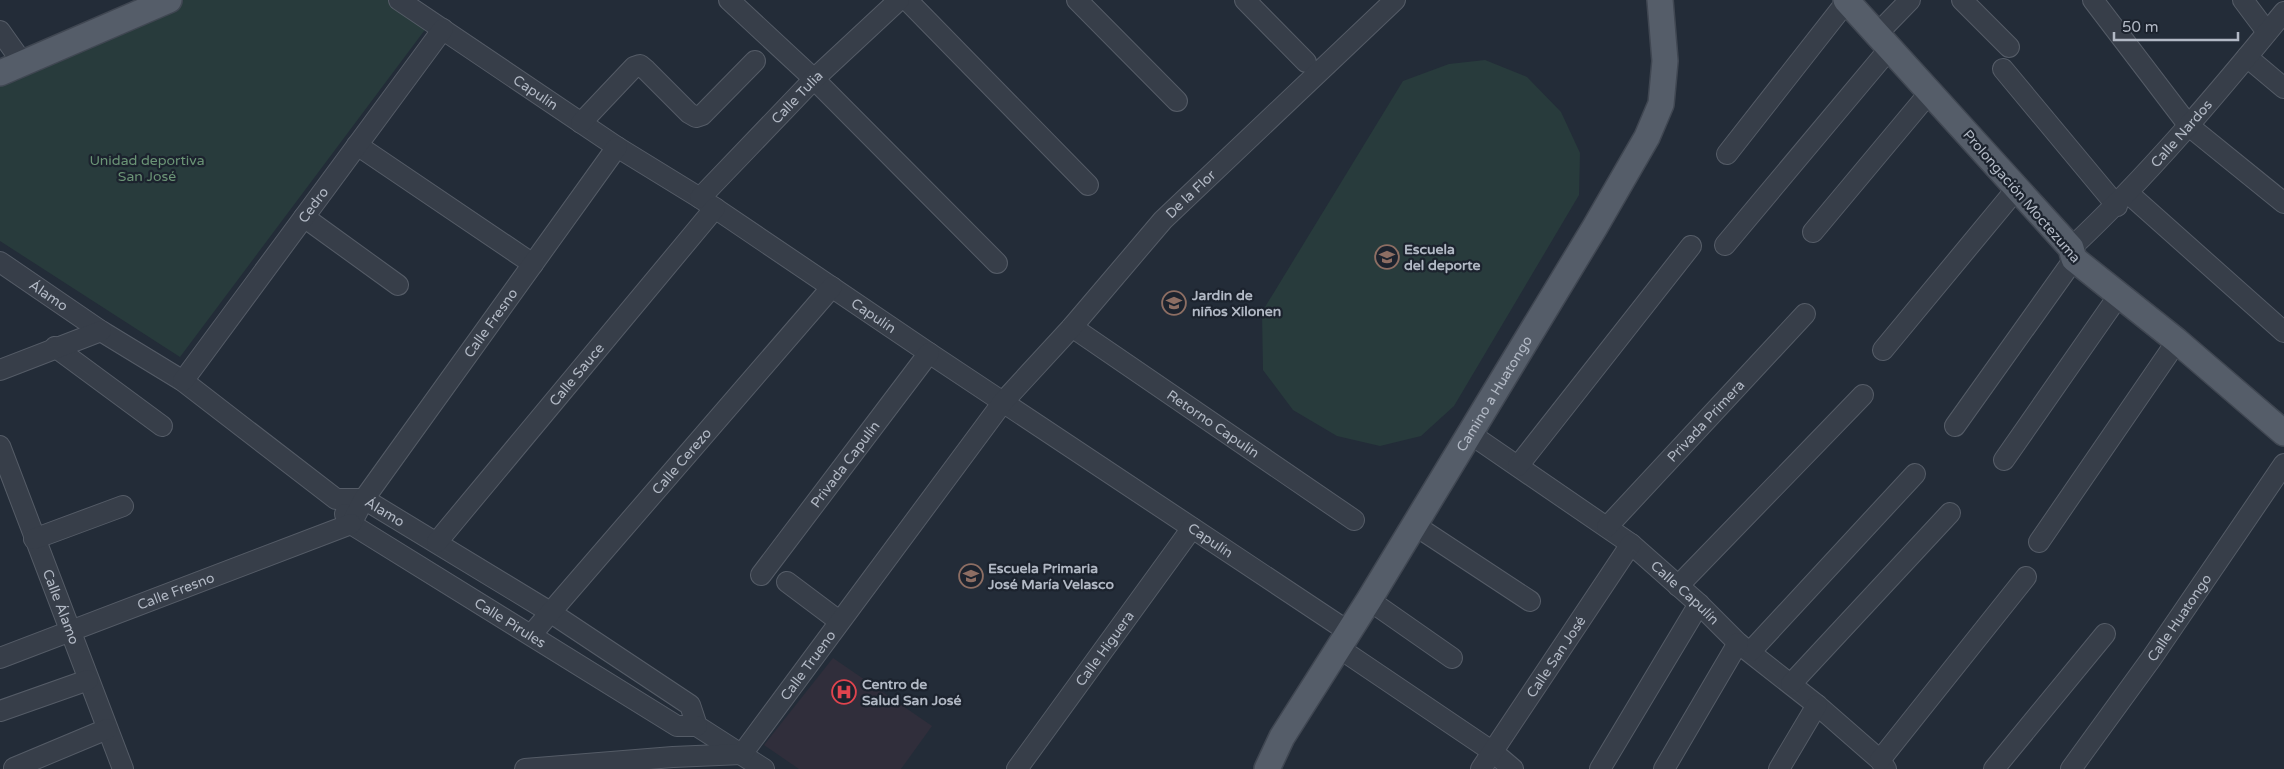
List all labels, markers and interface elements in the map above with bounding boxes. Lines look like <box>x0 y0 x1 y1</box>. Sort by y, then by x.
scale bar <box>2114 10 2238 42</box>
text: 50 m <box>2122 18 2159 36</box>
street label: Calle Tulia <box>768 67 827 127</box>
street label: Capulín <box>510 71 561 114</box>
street label: Calle Nardos <box>2147 96 2216 171</box>
street label: Prolongación Moctezuma <box>1959 126 2084 266</box>
park label: Unidad deportiva San José <box>89 152 205 185</box>
street label: De la Flor <box>1162 166 1220 222</box>
street label: Cedro <box>295 184 332 226</box>
place label: Escuela del deporte <box>1404 241 1481 274</box>
school or university icon: Escuela del deporte <box>1374 244 1400 270</box>
street label: Álamo <box>26 277 71 315</box>
street label: Calle Fresno <box>460 285 522 361</box>
place label: Jardin de niños Xilonen <box>1191 287 1281 320</box>
school or university icon: Jardin de niños Xilonen <box>1161 290 1187 316</box>
street label: Capulín <box>848 295 899 337</box>
street label: Camino a Huatongo <box>1453 333 1536 455</box>
street label: Calle Sauce <box>546 340 608 410</box>
street label: Privada Primera <box>1664 377 1748 466</box>
street label: Retorno Capulín <box>1163 386 1262 462</box>
street label: Privada Capulín <box>807 418 884 511</box>
street label: Calle Cerezo <box>649 425 715 498</box>
street label: Álamo <box>362 494 407 531</box>
street label: Capulín <box>1185 519 1236 562</box>
street label: Calle Capulín <box>1647 557 1723 628</box>
place label: Escuela Primaria José María Velasco <box>987 560 1114 593</box>
school or university icon: Escuela Primaria José María Velasco <box>958 563 984 589</box>
street label: Calle Álamo <box>39 567 83 647</box>
street label: Calle Fresno <box>135 569 217 614</box>
street label: Calle Huatongo <box>2144 571 2215 665</box>
street label: Calle Pirules <box>471 595 549 652</box>
street label: Calle Higuera <box>1072 608 1138 690</box>
street label: Calle San José <box>1523 613 1590 701</box>
street label: Calle Trueno <box>777 627 840 704</box>
place label: Centro de Salud San José <box>862 676 961 709</box>
hospital icon: Centro de Salud San José <box>831 679 857 705</box>

